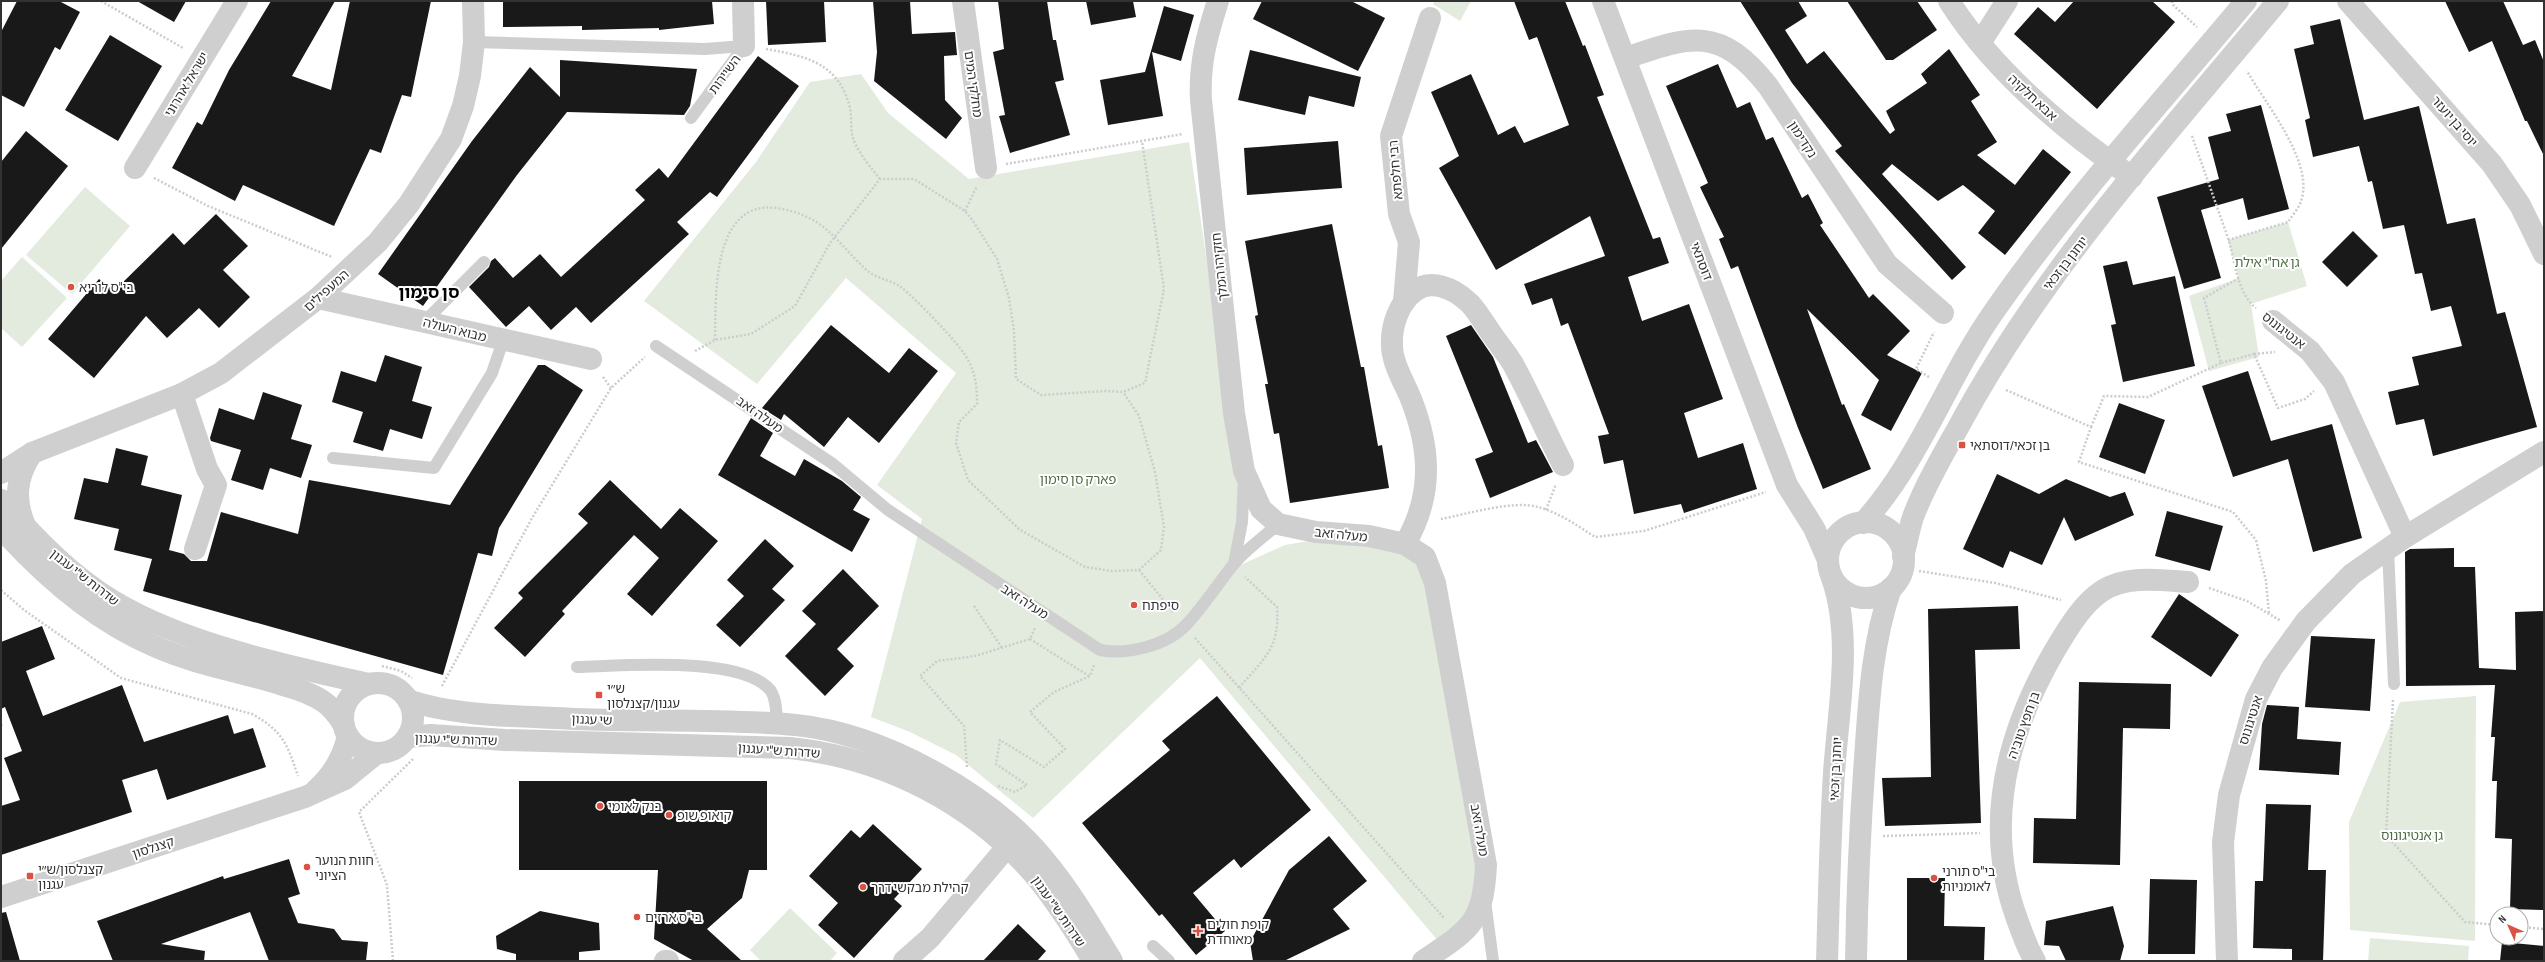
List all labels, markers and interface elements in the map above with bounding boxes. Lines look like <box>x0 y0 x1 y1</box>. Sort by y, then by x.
street label: ישראל אהרוני <box>161 49 212 120</box>
street label: מחלקי המים <box>960 50 986 119</box>
street label: השיירות <box>705 52 744 97</box>
street label: אבא חלקיה <box>2004 71 2060 124</box>
street label: יוסי בן יועזר <box>2428 93 2481 150</box>
street label: נקדימון <box>1784 118 1820 161</box>
street label: רבי חלפתא <box>1385 139 1407 200</box>
street label: חזקיהו המלך <box>1208 232 1232 302</box>
street label: יוחנן בן זכאי <box>2040 233 2092 294</box>
street label: דוסתאי <box>1686 240 1716 283</box>
park label: גן אח"י אילת <box>2234 255 2300 271</box>
street label: המעפילים <box>301 266 353 315</box>
place label: בי"ס לוריא <box>79 280 134 296</box>
marker: בי"ס לוריא <box>66 282 76 292</box>
district label: סן סימון <box>399 283 459 303</box>
street label: אנטיגונוס <box>2258 309 2308 353</box>
street label: מבוא העולה <box>421 314 489 346</box>
street label: מעלה זאב <box>733 393 786 437</box>
place label: בן זכאי/דוסתאי <box>1970 438 2050 454</box>
marker: בן זכאי/דוסתאי <box>1957 440 1967 450</box>
park label: פארק סן סימון <box>1040 472 1116 488</box>
street label: מעלה זאב <box>1314 524 1369 546</box>
street label: שדרות ש"י עגנון <box>47 546 122 610</box>
street label: מעלה זאב <box>998 581 1051 623</box>
place label: סיפתח <box>1142 598 1179 614</box>
marker: סיפתח <box>1129 600 1139 610</box>
place label: ש״י עגנון/קצנלסון <box>607 681 680 712</box>
marker: ש״י עגנון/קצנלסון <box>594 690 604 700</box>
street label: בן חפץ טוביה <box>2004 690 2043 761</box>
street label: אנטיגונוס <box>2235 694 2266 747</box>
street label: שי עגנון <box>571 711 613 729</box>
street label: שדרות ש"י עגנון <box>414 731 498 749</box>
street label: יוחנן בן זכאי <box>1826 737 1846 802</box>
street label: שדרות ש"י עגנון <box>737 740 821 762</box>
place label: בנק לאומי <box>608 799 662 815</box>
marker: בנק לאומי <box>595 801 605 811</box>
street label: מעלה זאב <box>1467 803 1492 858</box>
place label: קואופ שופ <box>677 808 732 824</box>
marker: קואופ שופ <box>664 810 674 820</box>
park label: גן אנטיגונוס <box>2381 828 2443 844</box>
street label: קצנלסון <box>130 834 176 862</box>
place label: חוות הנוער הציוני <box>315 853 374 884</box>
place label: קצנלסון/ש״י עגנון <box>38 862 103 893</box>
marker: חוות הנוער הציוני <box>302 862 312 872</box>
place label: בי"ס תורני לאומניות <box>1942 864 1996 895</box>
marker: קצנלסון/ש״י עגנון <box>25 871 35 881</box>
street label: שדרות ש"י עגנון <box>1028 873 1088 950</box>
marker: בי"ס תורני לאומניות <box>1929 873 1939 883</box>
place label: קהילת מבקשי דרך <box>871 880 969 896</box>
marker: קהילת מבקשי דרך <box>858 882 868 892</box>
north arrow <box>2489 906 2529 946</box>
place label: בי"ס ארזים <box>645 910 702 926</box>
marker: בי"ס ארזים <box>632 912 642 922</box>
text: N <box>2496 913 2509 926</box>
place label: קופת חולים מאוחדת <box>1207 917 1269 948</box>
marker: קופת חולים מאוחדת <box>1192 925 1204 937</box>

